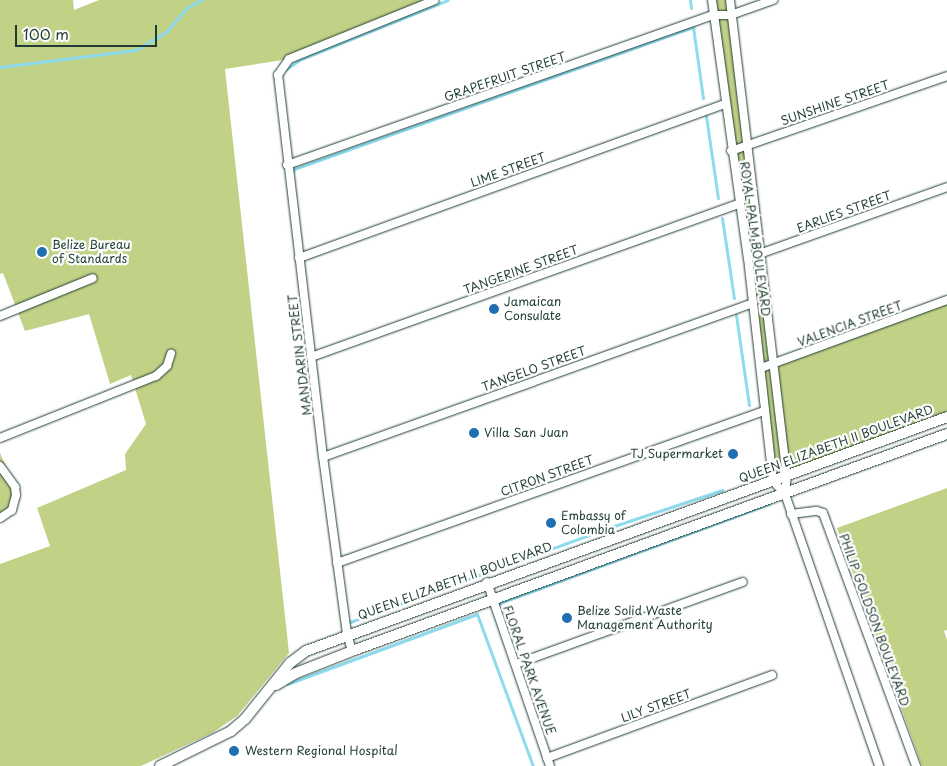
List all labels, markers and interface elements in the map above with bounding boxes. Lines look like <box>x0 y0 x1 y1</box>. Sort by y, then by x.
scale bar <box>18 15 160 47</box>
text: 100 m <box>23 22 69 45</box>
street label: GRAPEFRUIT STREET <box>442 49 568 105</box>
street label: SUNSHINE STREET <box>778 77 892 129</box>
street label: LIME STREET <box>468 149 548 191</box>
street label: ROYAL PALM BOULEVARD <box>737 160 773 318</box>
street label: EARLIES STREET <box>794 188 894 236</box>
place label: Belize Bureau of Standards <box>52 238 131 266</box>
street label: TANGERINE STREET <box>461 242 581 298</box>
marker: Belize Bureau of Standards <box>36 246 48 258</box>
street label: MANDARIN STREET <box>285 293 315 417</box>
place label: Jamaican Consulate <box>504 295 561 323</box>
street label: VALENCIA STREET <box>795 298 905 350</box>
marker: Jamaican Consulate <box>488 303 500 315</box>
street label: TANGELO STREET <box>480 343 588 395</box>
street label: QUEEN ELIZABETH II BOULEVARD <box>737 402 935 486</box>
place label: Villa San Juan <box>484 426 568 440</box>
marker: Villa San Juan <box>468 427 480 439</box>
place label: TJ Supermarket <box>630 447 723 461</box>
marker: TJ Supermarket <box>727 448 739 460</box>
street label: CITRON STREET <box>498 452 596 500</box>
place label: Embassy of Colombia <box>561 509 626 537</box>
marker: Embassy of Colombia <box>545 517 557 529</box>
street label: PHILIP GOLDSON BOULEVARD <box>836 531 912 709</box>
street label: QUEEN ELIZABETH II BOULEVARD <box>356 539 554 623</box>
street label: FLORAL PARK AVENUE <box>500 603 558 737</box>
place label: Belize Solid Waste Management Authority <box>577 604 713 632</box>
marker: Belize Solid Waste Management Authority <box>561 612 573 624</box>
street label: LILY STREET <box>618 686 694 726</box>
marker: Western Regional Hospital <box>227 744 241 758</box>
place label: Western Regional Hospital <box>245 744 398 758</box>

